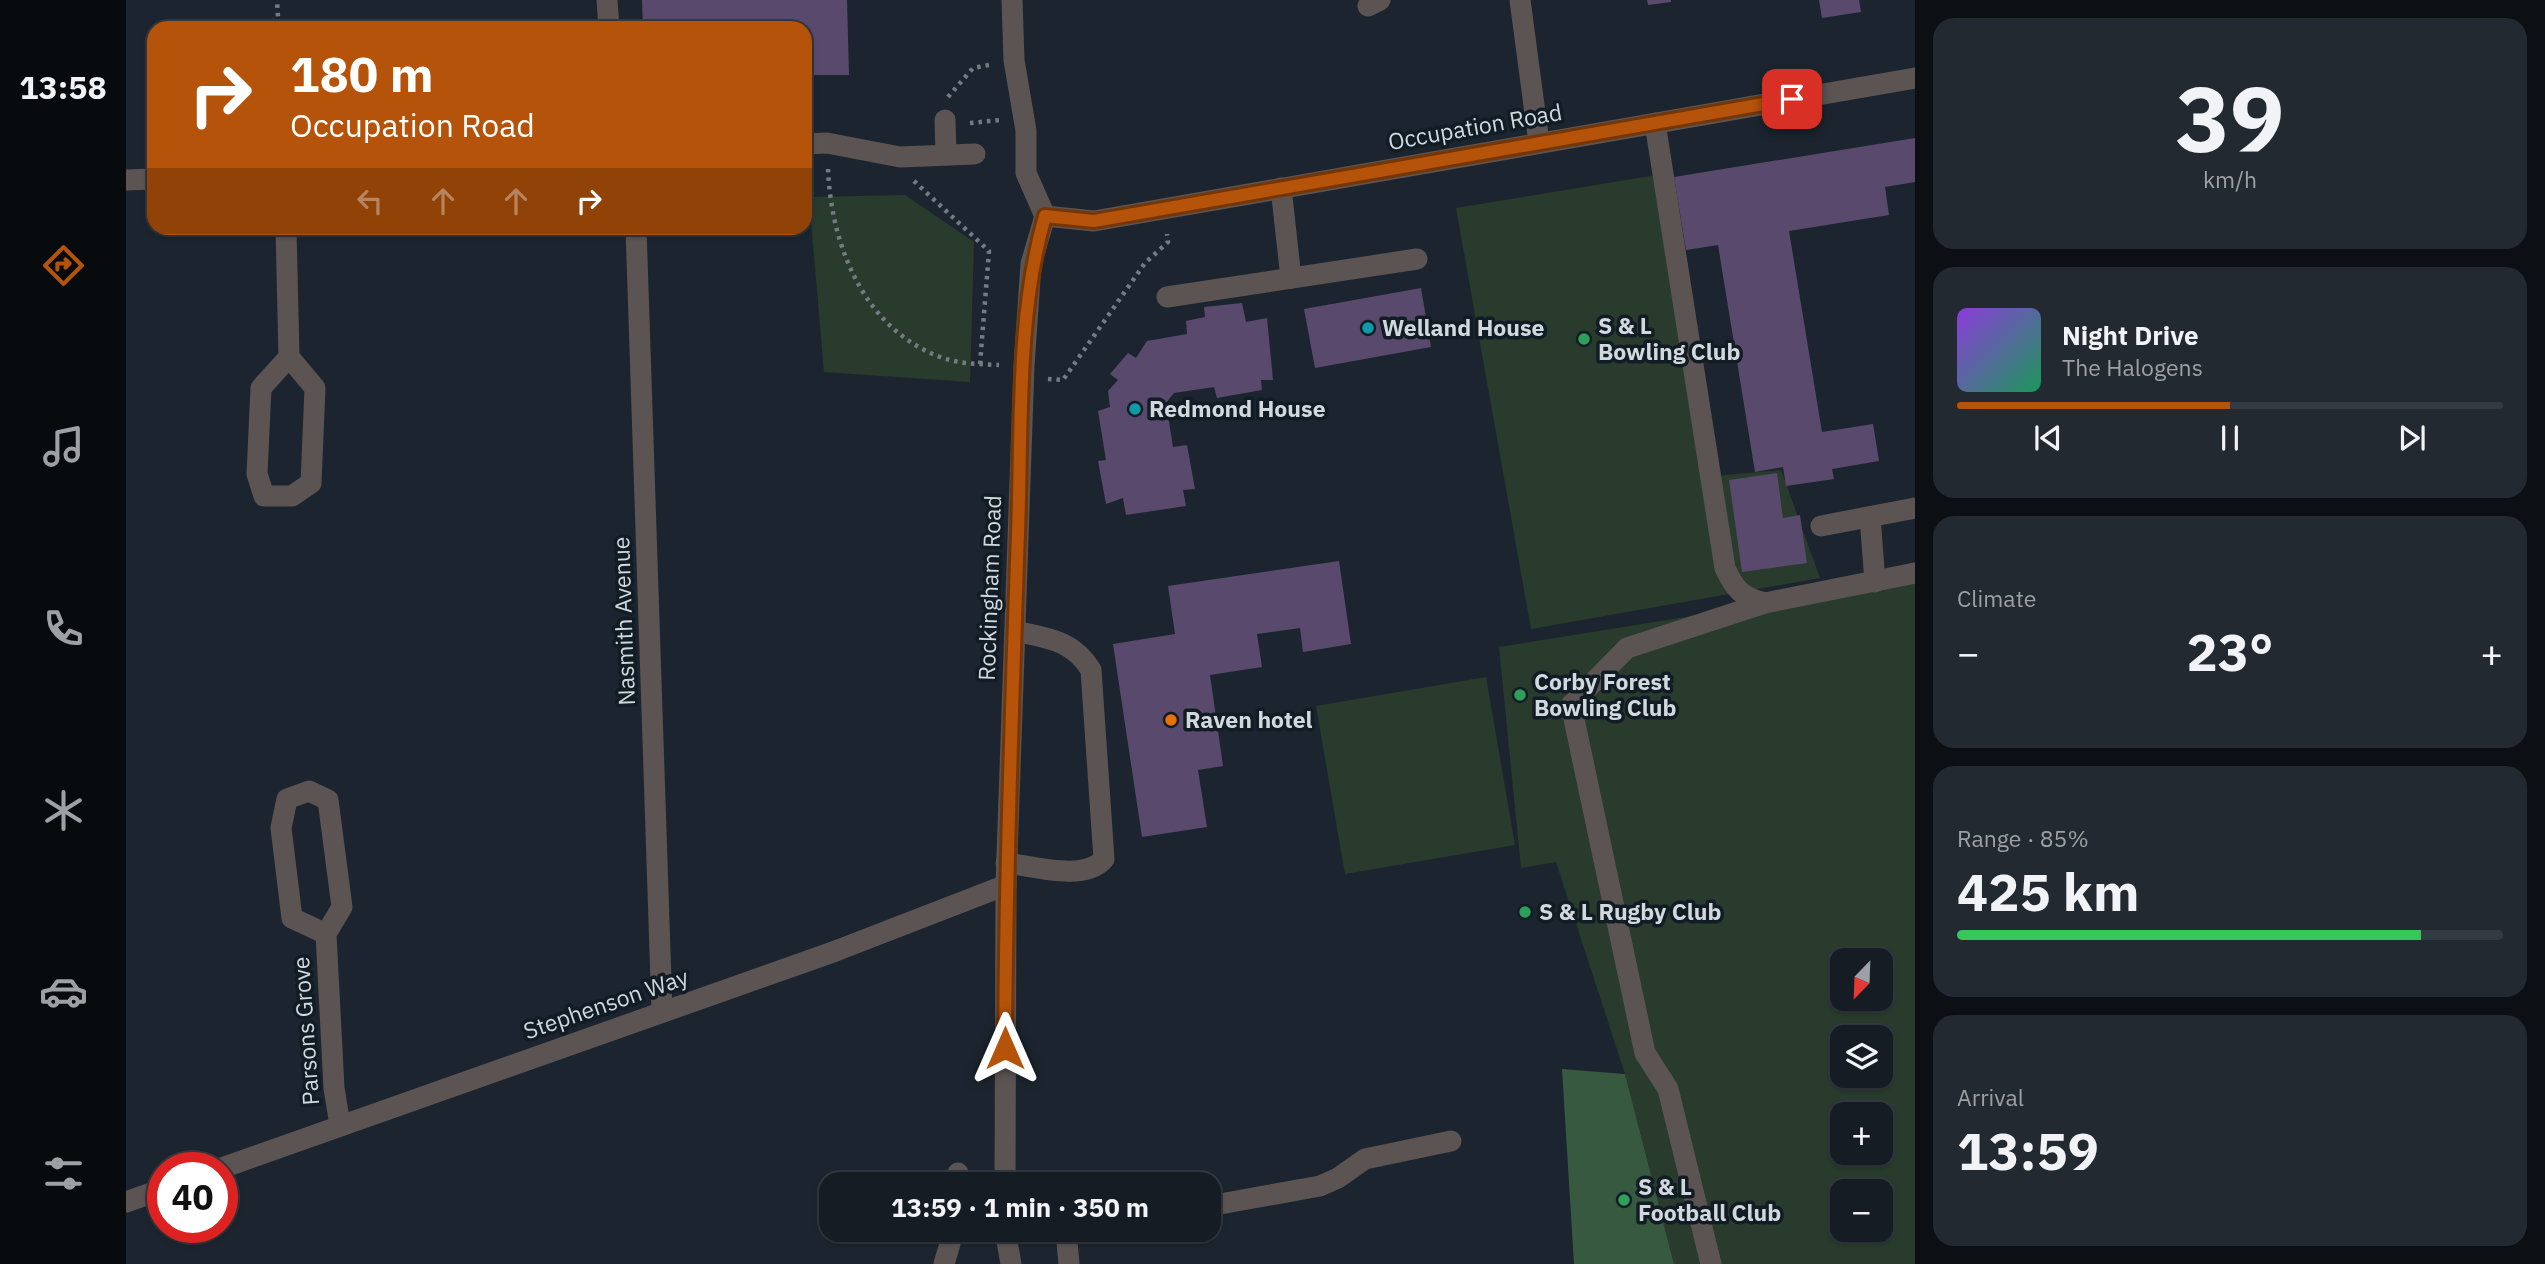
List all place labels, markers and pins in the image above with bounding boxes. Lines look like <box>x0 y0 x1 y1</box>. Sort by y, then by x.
pin <box>1762 69 1822 129</box>
place label: S & L Bowling Club <box>1598 310 1740 366</box>
place label: Welland House <box>1382 312 1545 342</box>
marker: Welland House <box>1360 320 1376 336</box>
marker: S & L Bowling Club <box>1576 331 1592 347</box>
place label: Redmond House <box>1149 393 1326 423</box>
marker: Redmond House <box>1127 401 1143 417</box>
place label: Corby Forest Bowling Club <box>1534 666 1676 722</box>
marker: Corby Forest Bowling Club <box>1512 687 1528 703</box>
place label: Raven hotel <box>1185 704 1313 734</box>
marker: Raven hotel <box>1163 712 1179 728</box>
place label: S & L Rugby Club <box>1539 896 1721 926</box>
marker: S & L Rugby Club <box>1517 904 1533 920</box>
place label: S & L Football Club <box>1638 1171 1781 1227</box>
marker: S & L Football Club <box>1616 1192 1632 1208</box>

